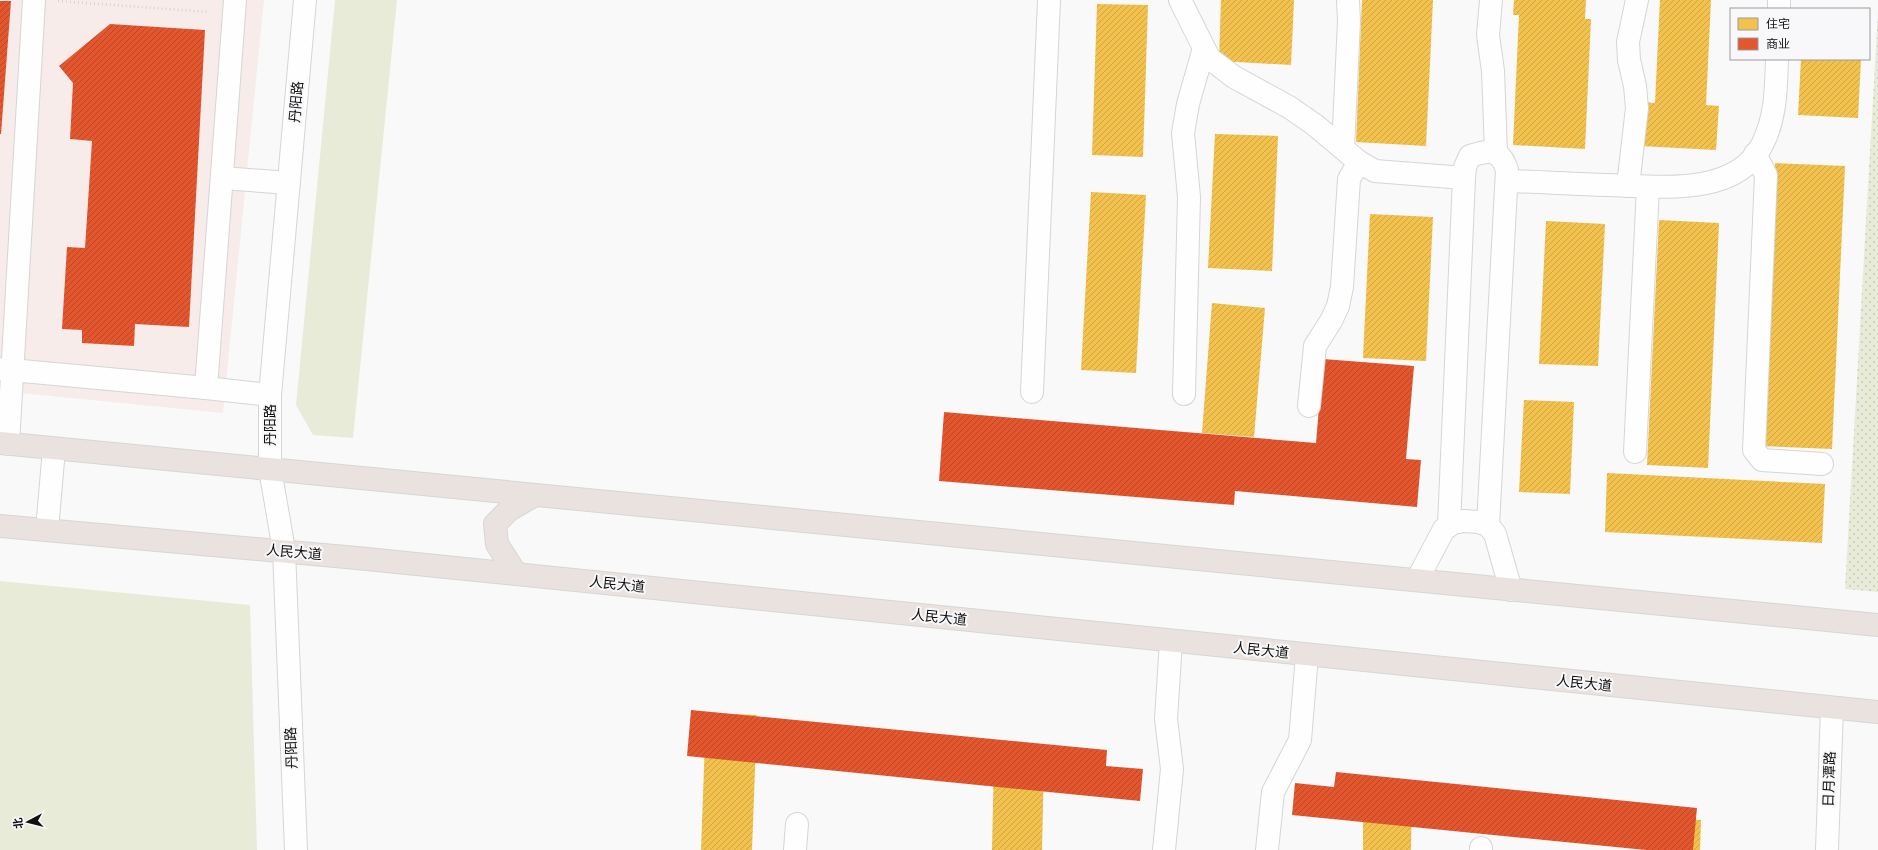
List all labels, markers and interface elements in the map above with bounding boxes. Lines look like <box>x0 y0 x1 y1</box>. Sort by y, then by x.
legend <box>1730 8 1870 60</box>
text: 住宅 <box>1766 17 1790 31</box>
text: 商业 <box>1766 37 1790 51</box>
street label: 丹阳路 <box>286 80 306 124</box>
street label: 丹阳路 <box>262 404 278 446</box>
street label: 人民大道 <box>265 542 323 562</box>
street label: 人民大道 <box>588 573 646 595</box>
street label: 人民大道 <box>910 606 968 628</box>
street label: 人民大道 <box>1232 639 1290 661</box>
street label: 人民大道 <box>1555 672 1613 694</box>
street label: 丹阳路 <box>282 727 300 769</box>
street label: 日月潭路 <box>1820 751 1838 807</box>
north arrow <box>8 802 48 842</box>
text: 北 <box>11 817 26 829</box>

